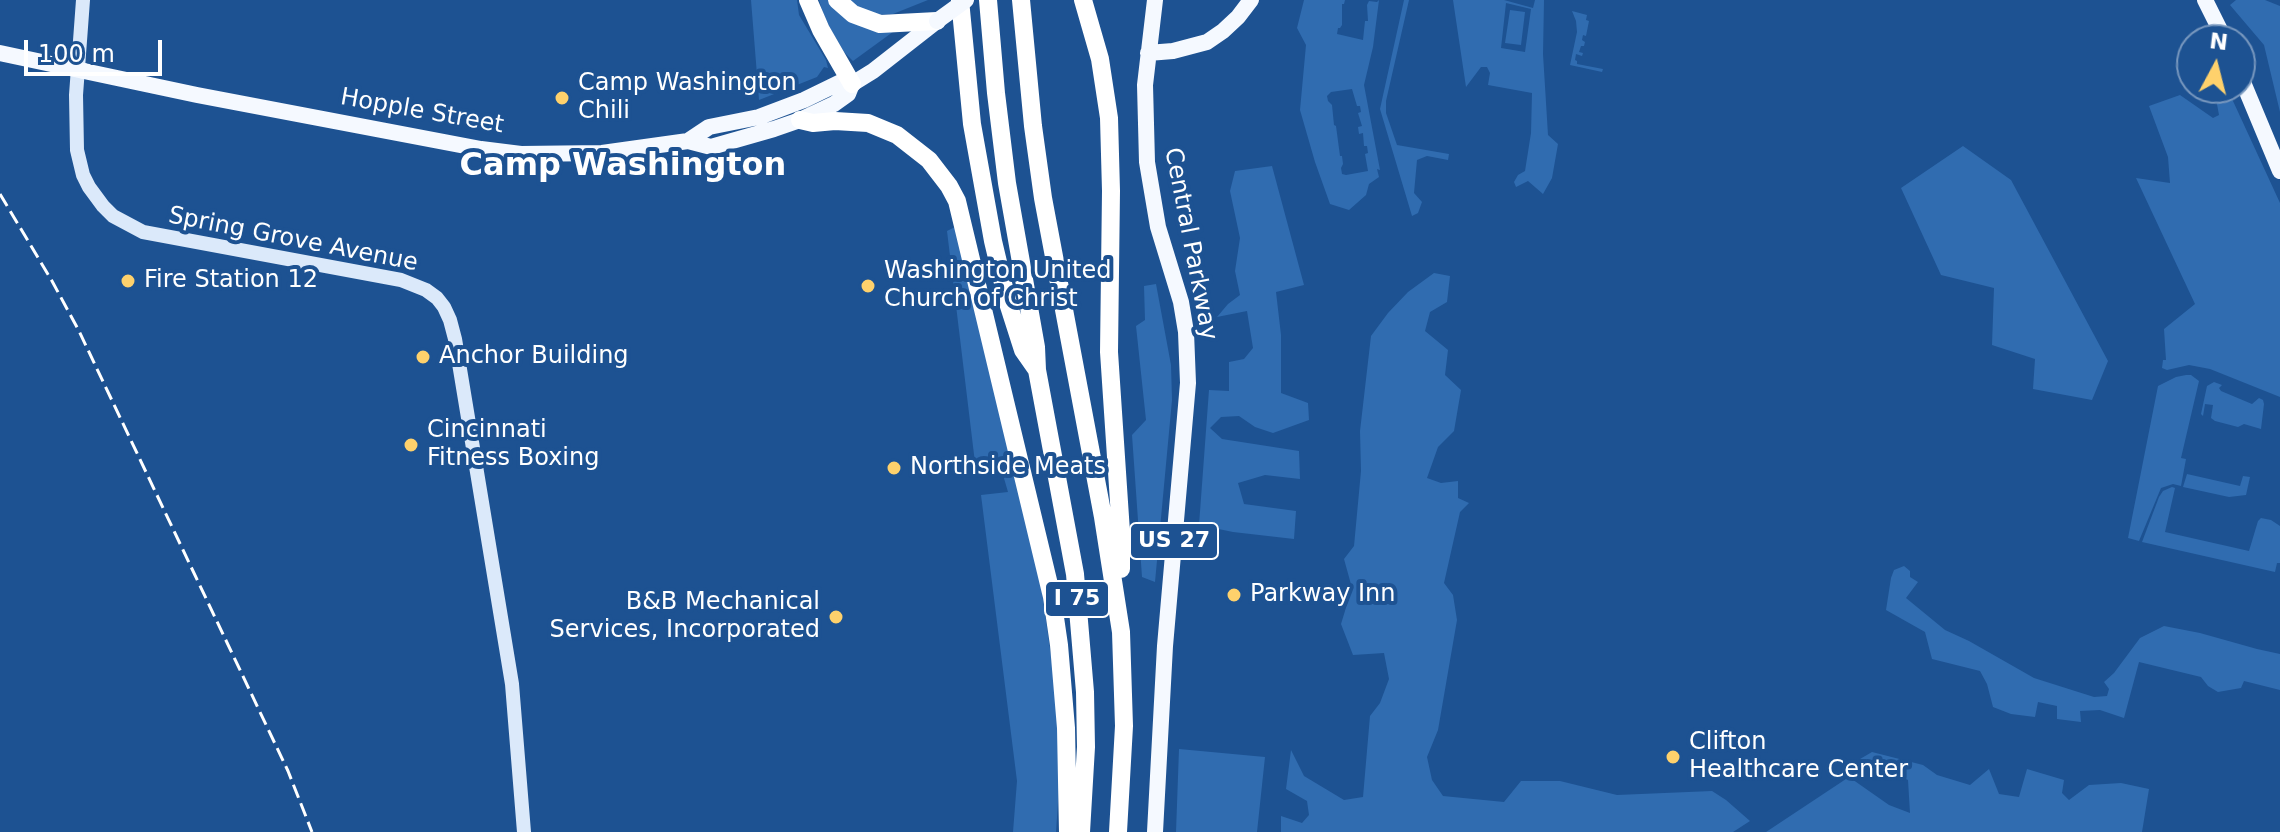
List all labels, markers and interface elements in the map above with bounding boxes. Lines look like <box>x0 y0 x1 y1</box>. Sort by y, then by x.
scale bar <box>28 24 166 74</box>
north arrow <box>2176 24 2256 104</box>
text: N <box>2208 28 2229 55</box>
text: 100 m <box>38 40 115 68</box>
place label: Camp Washington Chili <box>578 70 797 126</box>
street label: Hopple Street <box>338 83 506 141</box>
marker: Camp Washington Chili <box>553 89 571 107</box>
street label: Central Parkway <box>1157 145 1223 343</box>
district label: Camp Washington <box>460 148 786 186</box>
street label: Spring Grove Avenue <box>166 202 420 278</box>
place label: Washington United Church of Christ <box>884 258 1112 314</box>
place label: Fire Station 12 <box>144 267 318 295</box>
marker: Fire Station 12 <box>119 272 137 290</box>
marker: Washington United Church of Christ <box>859 277 877 295</box>
place label: Anchor Building <box>439 343 629 371</box>
marker: Anchor Building <box>414 348 432 366</box>
place label: Cincinnati Fitness Boxing <box>427 417 599 473</box>
marker: Cincinnati Fitness Boxing <box>402 436 420 454</box>
place label: Northside Meats <box>910 454 1106 482</box>
marker: Northside Meats <box>885 459 903 477</box>
road number: US 27 <box>1130 523 1218 559</box>
road number: I 75 <box>1045 581 1109 617</box>
place label: Parkway Inn <box>1250 581 1396 609</box>
marker: Parkway Inn <box>1225 586 1243 604</box>
place label: B&B Mechanical Services, Incorporated <box>550 589 820 645</box>
marker: B&B Mechanical Services, Incorporated <box>827 608 845 626</box>
place label: Clifton Healthcare Center <box>1689 729 1908 785</box>
marker: Clifton Healthcare Center <box>1664 748 1682 766</box>

